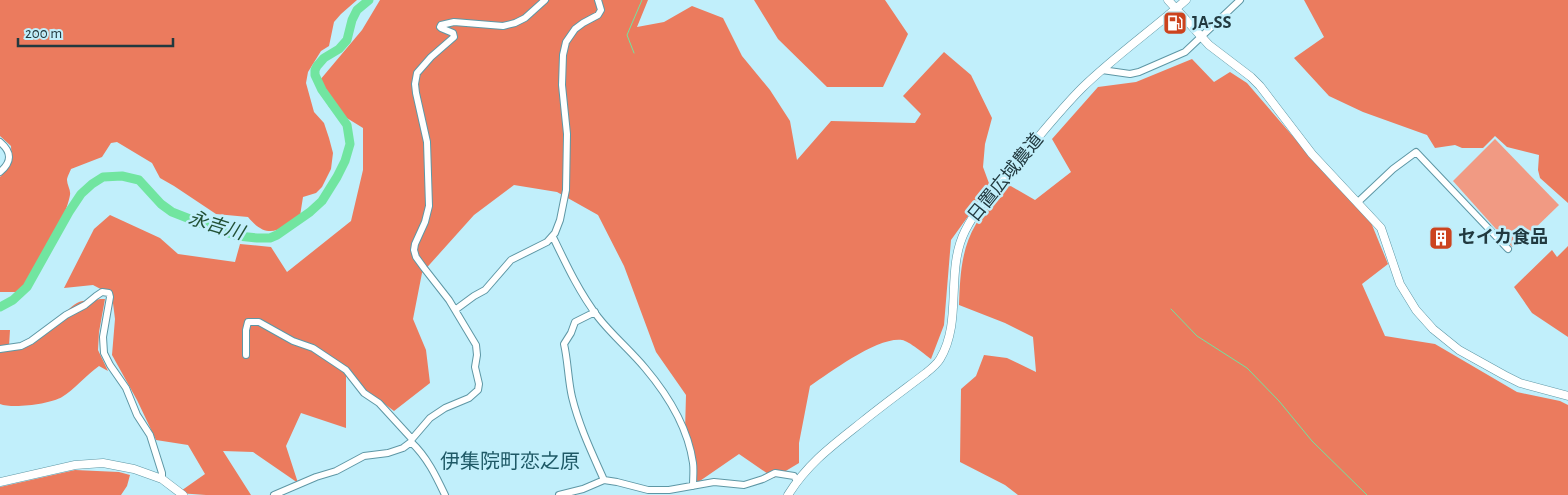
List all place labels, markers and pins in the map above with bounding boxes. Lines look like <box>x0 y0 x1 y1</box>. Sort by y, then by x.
fuel station icon: JA-SS <box>1162 10 1188 36</box>
place label: JA-SS <box>1192 14 1231 32</box>
building icon: セイカ食品 <box>1428 225 1454 251</box>
place label: セイカ食品 <box>1458 228 1548 247</box>

